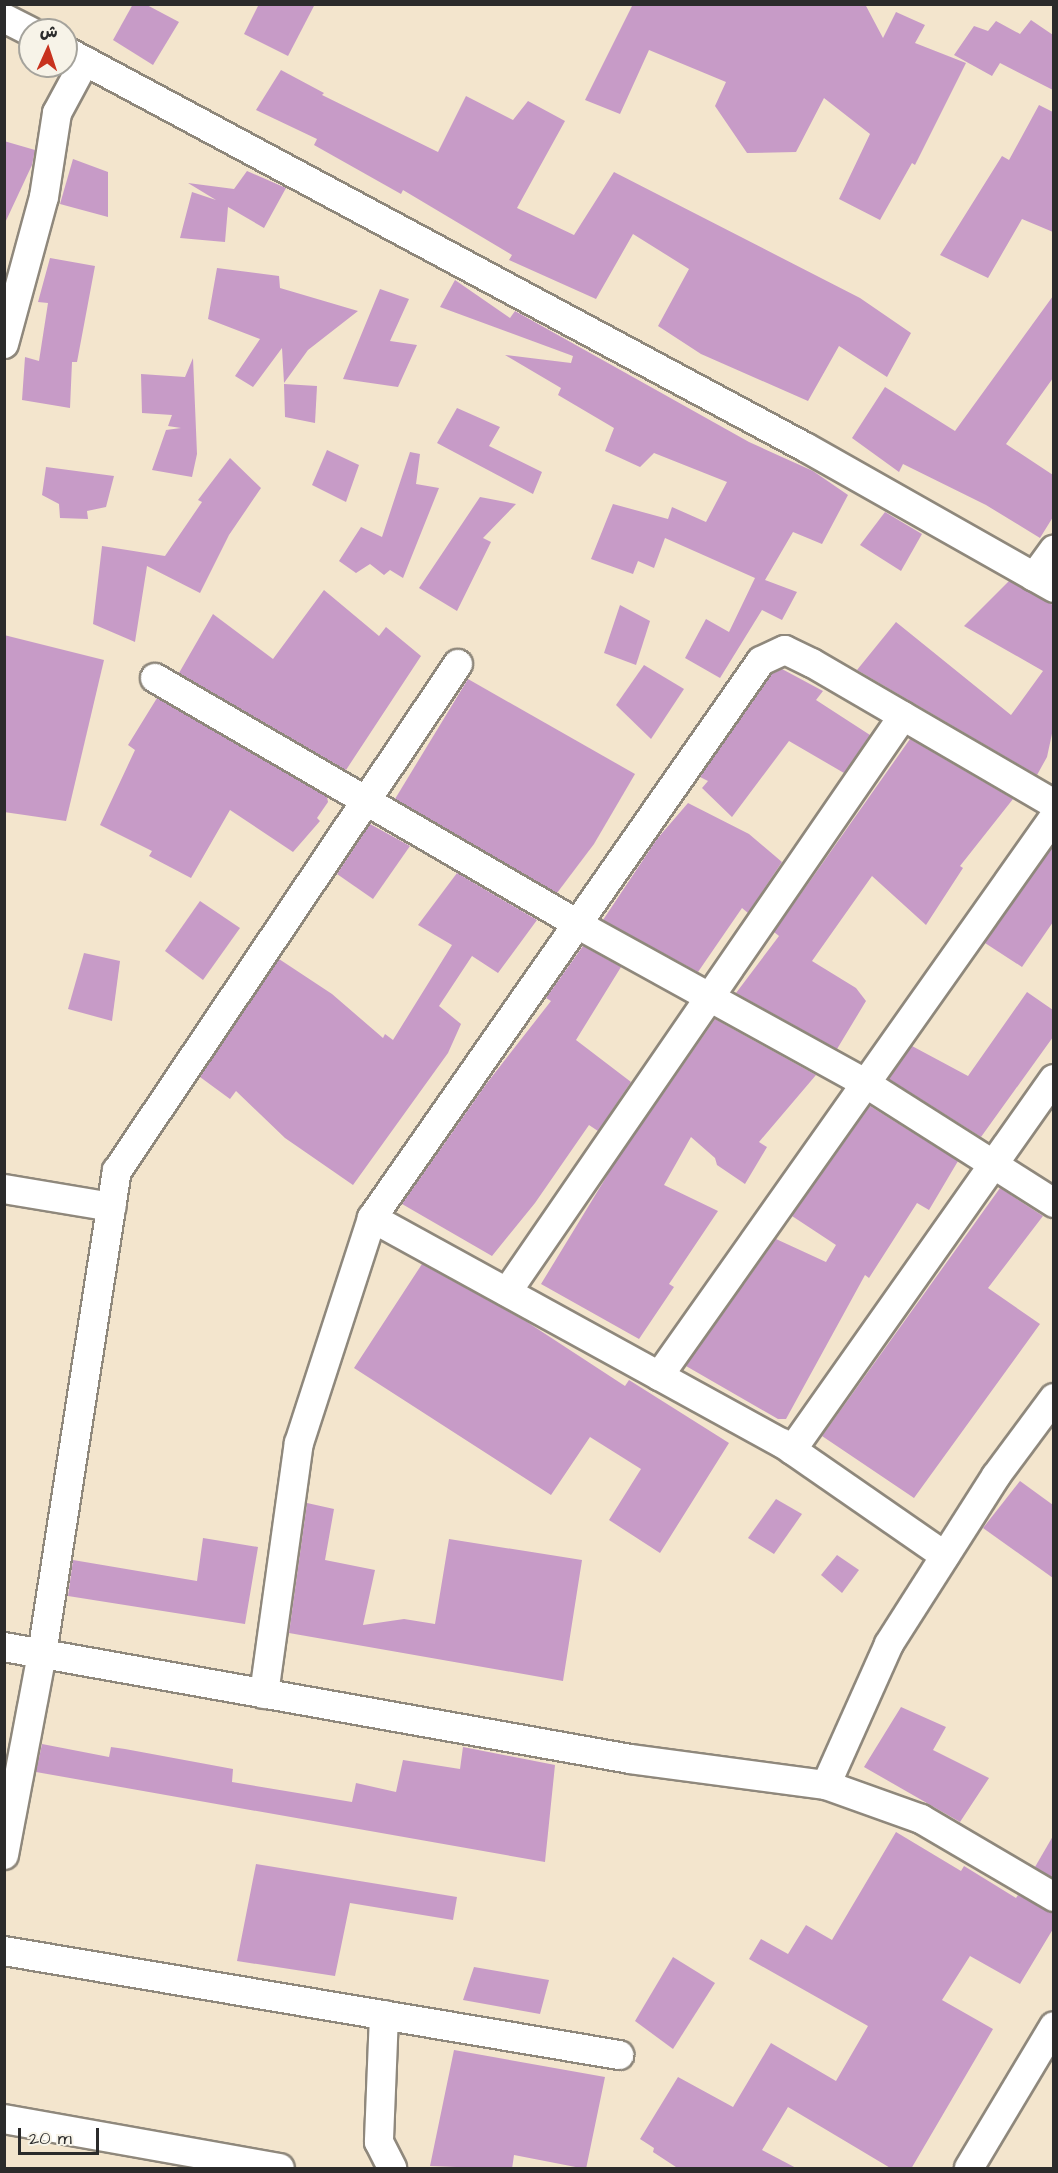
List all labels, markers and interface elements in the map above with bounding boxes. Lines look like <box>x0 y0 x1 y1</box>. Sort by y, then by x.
north arrow <box>18 18 78 78</box>
text: ش <box>39 21 58 43</box>
scale bar <box>21 2116 102 2154</box>
text: 20 m <box>29 2126 72 2151</box>

